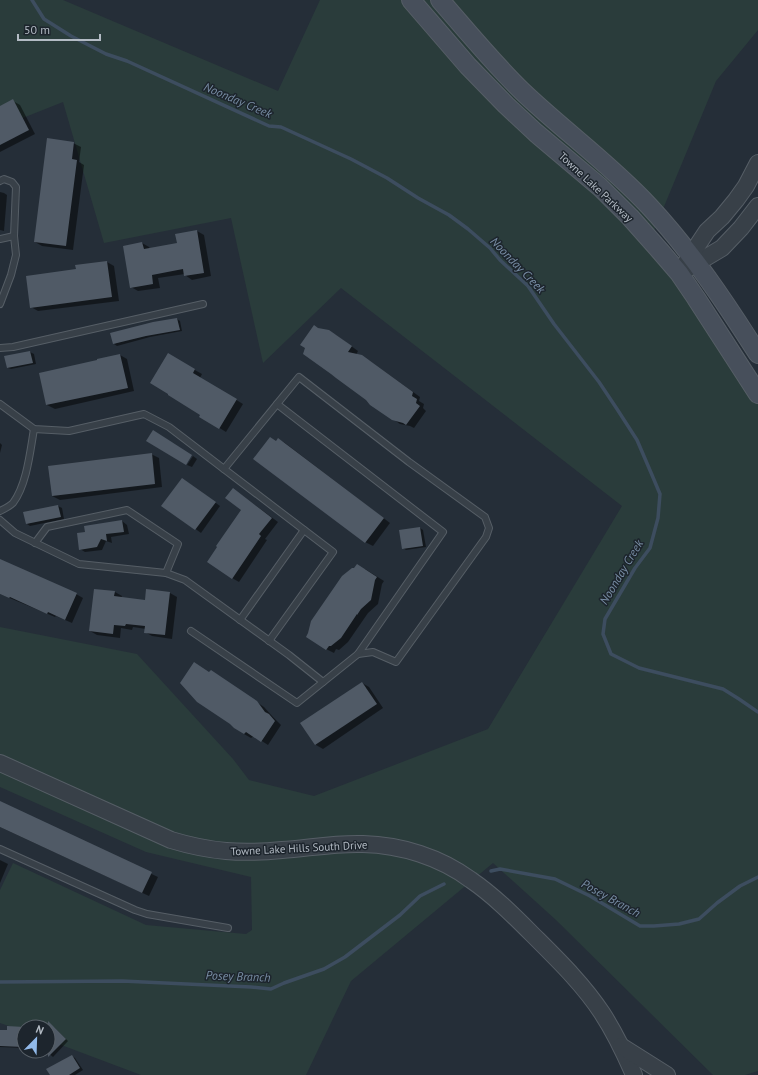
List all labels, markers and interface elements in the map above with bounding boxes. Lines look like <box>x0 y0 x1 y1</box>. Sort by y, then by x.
scale bar <box>18 16 100 42</box>
text: 50 m <box>24 22 50 37</box>
water label: Noonday Creek <box>202 79 275 121</box>
street label: Towne Lake Parkway <box>556 149 637 226</box>
water label: Noonday Creek <box>487 234 549 297</box>
water label: Noonday Creek <box>596 537 646 607</box>
street label: Towne Lake Hills South Drive <box>230 837 368 859</box>
water label: Posey Branch <box>579 876 643 920</box>
water label: Posey Branch <box>205 967 271 985</box>
north arrow <box>16 1019 56 1059</box>
text: N <box>34 1022 46 1038</box>

